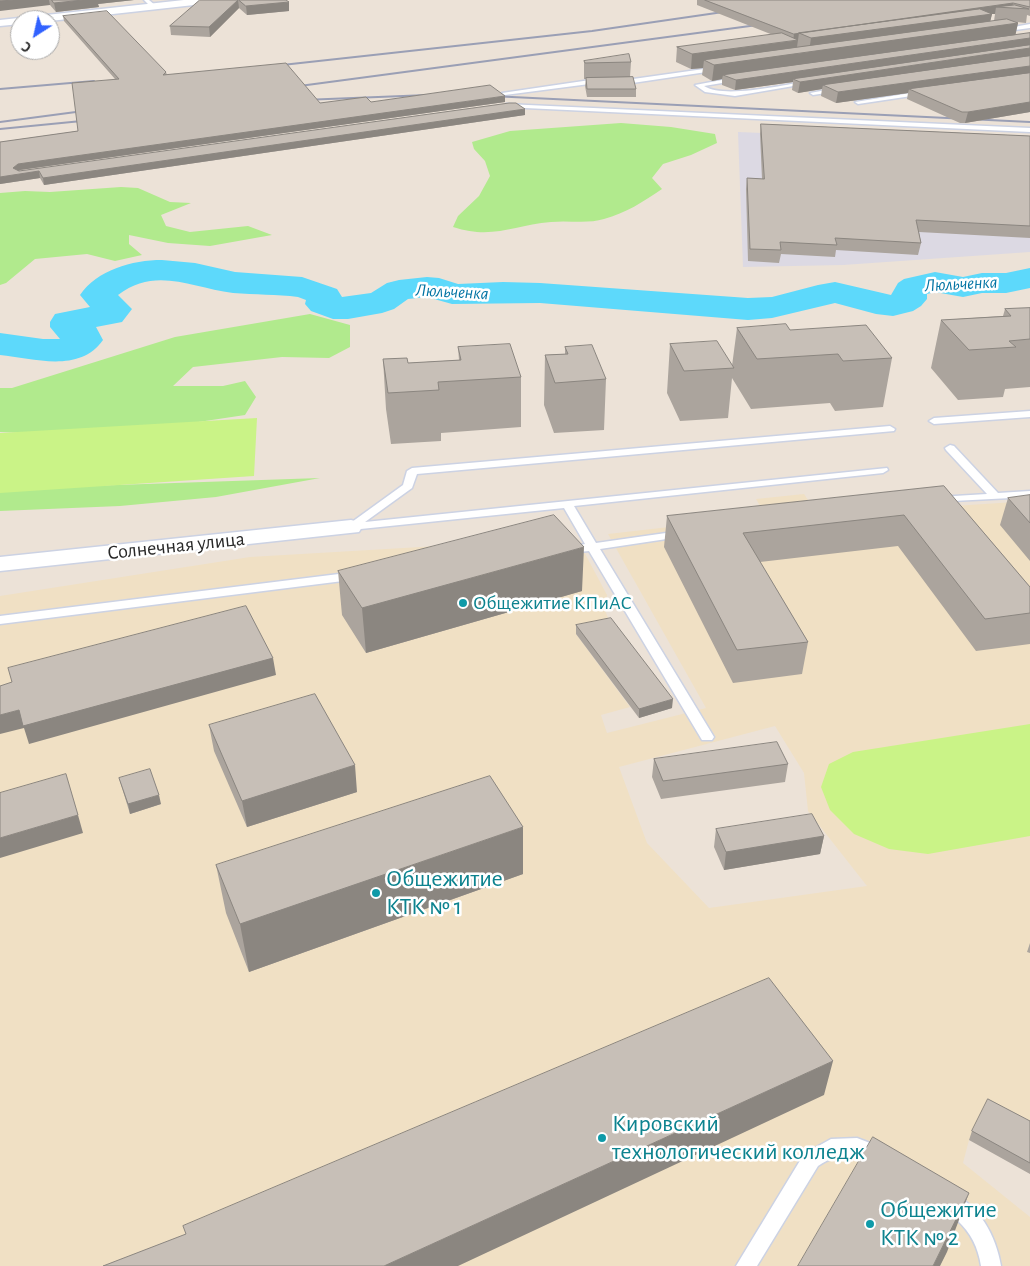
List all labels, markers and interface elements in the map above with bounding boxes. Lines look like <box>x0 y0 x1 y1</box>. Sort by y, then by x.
north arrow <box>10 10 60 60</box>
text: С <box>20 39 34 54</box>
water label: Люльченка <box>924 271 998 297</box>
water label: Люльченка <box>415 279 489 305</box>
street label: Солнечная улица <box>106 527 246 565</box>
place label: Общежитие КПиАС <box>473 591 632 615</box>
marker: Общежитие КПиАС <box>457 597 469 609</box>
place label: Общежитие КТК № 1 <box>386 865 503 921</box>
marker: Общежитие КТК № 1 <box>370 887 382 899</box>
place label: Кировский технологический колледж <box>612 1110 865 1166</box>
marker: Кировский технологический колледж <box>596 1132 608 1144</box>
place label: Общежитие КТК № 2 <box>880 1196 997 1252</box>
marker: Общежитие КТК № 2 <box>864 1218 876 1230</box>

